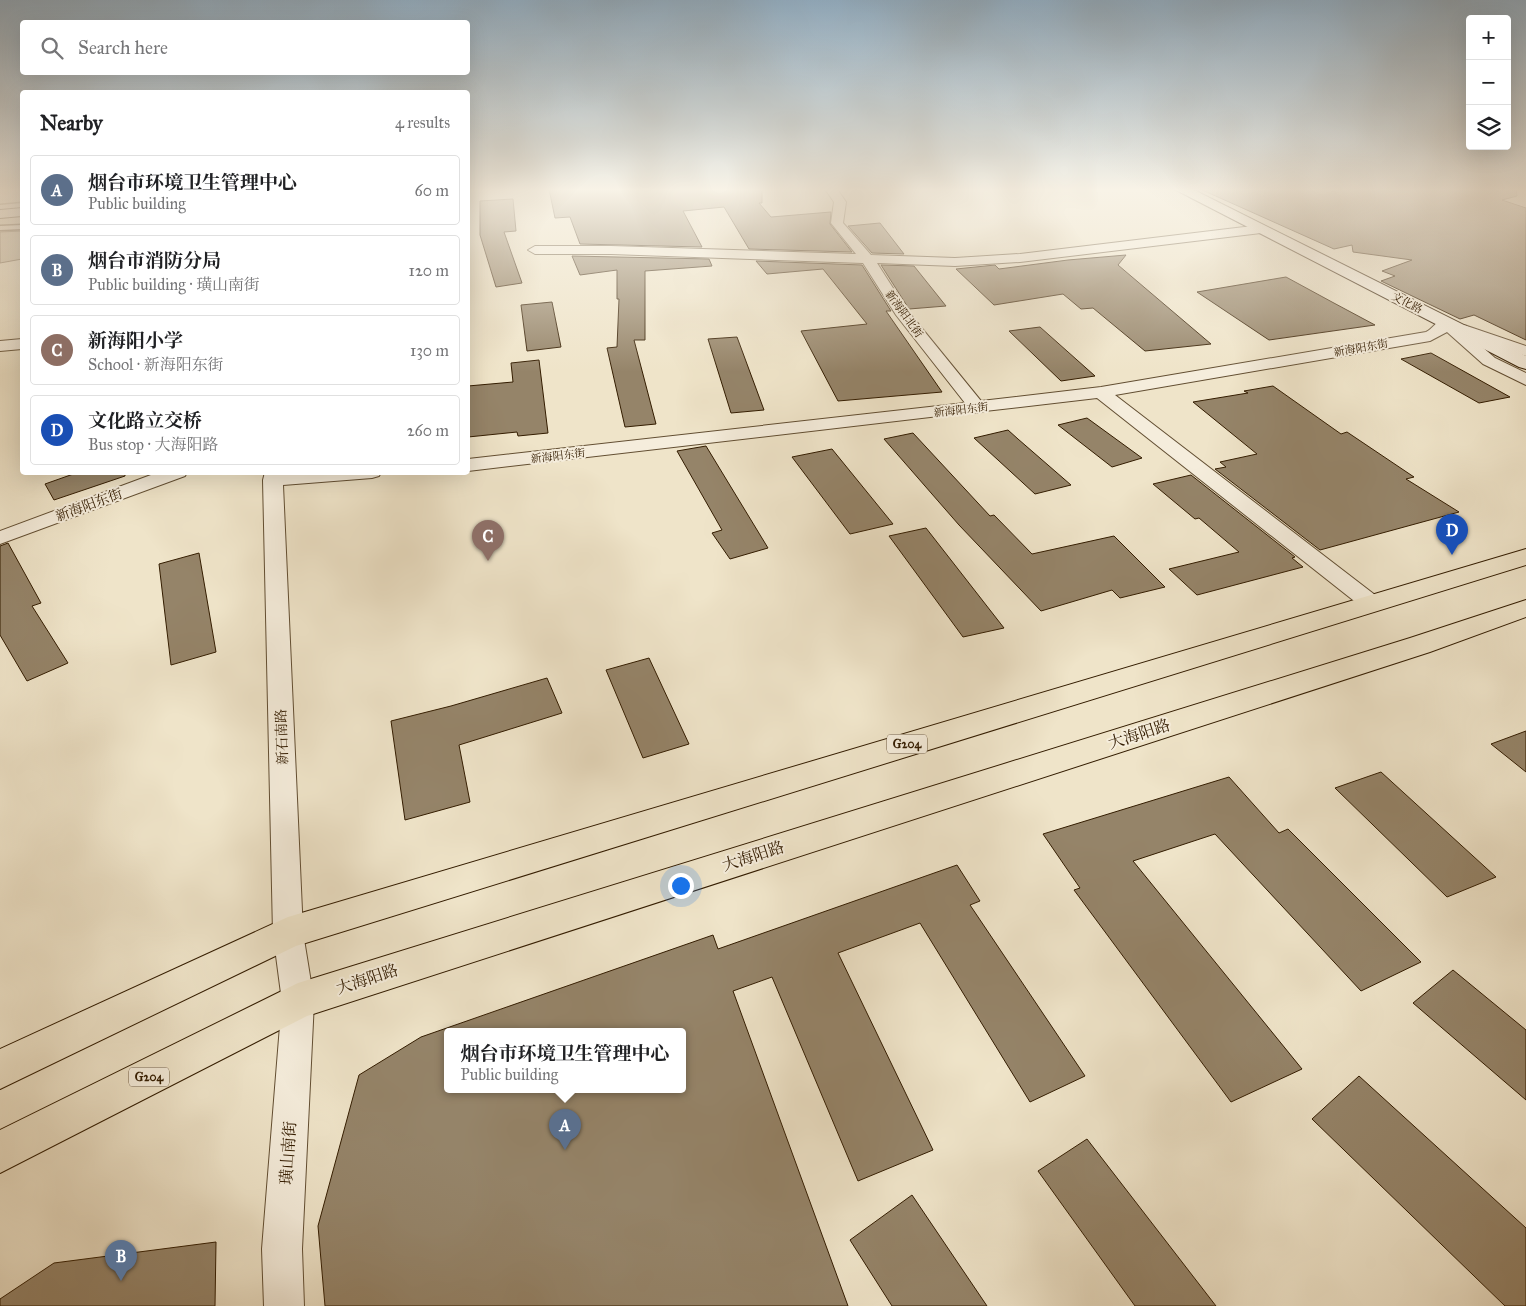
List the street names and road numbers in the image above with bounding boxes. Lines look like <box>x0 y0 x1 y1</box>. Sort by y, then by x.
street label: 新海阳北街 <box>883 288 925 340</box>
street label: 文化路 <box>1389 290 1425 316</box>
street label: 新海阳东街 <box>1333 337 1389 359</box>
street label: 新海阳东街 <box>933 400 989 420</box>
street label: 新海阳东街 <box>530 446 586 466</box>
street label: 新海阳东街 <box>53 485 125 525</box>
street label: 新石南路 <box>273 709 291 765</box>
street label: 大海阳路 <box>1106 715 1172 753</box>
road number: G204 <box>887 734 927 754</box>
street label: 大海阳路 <box>720 837 786 875</box>
street label: 大海阳路 <box>334 960 400 998</box>
road number: G204 <box>129 1068 169 1086</box>
street label: 璜山南街 <box>276 1120 300 1186</box>

